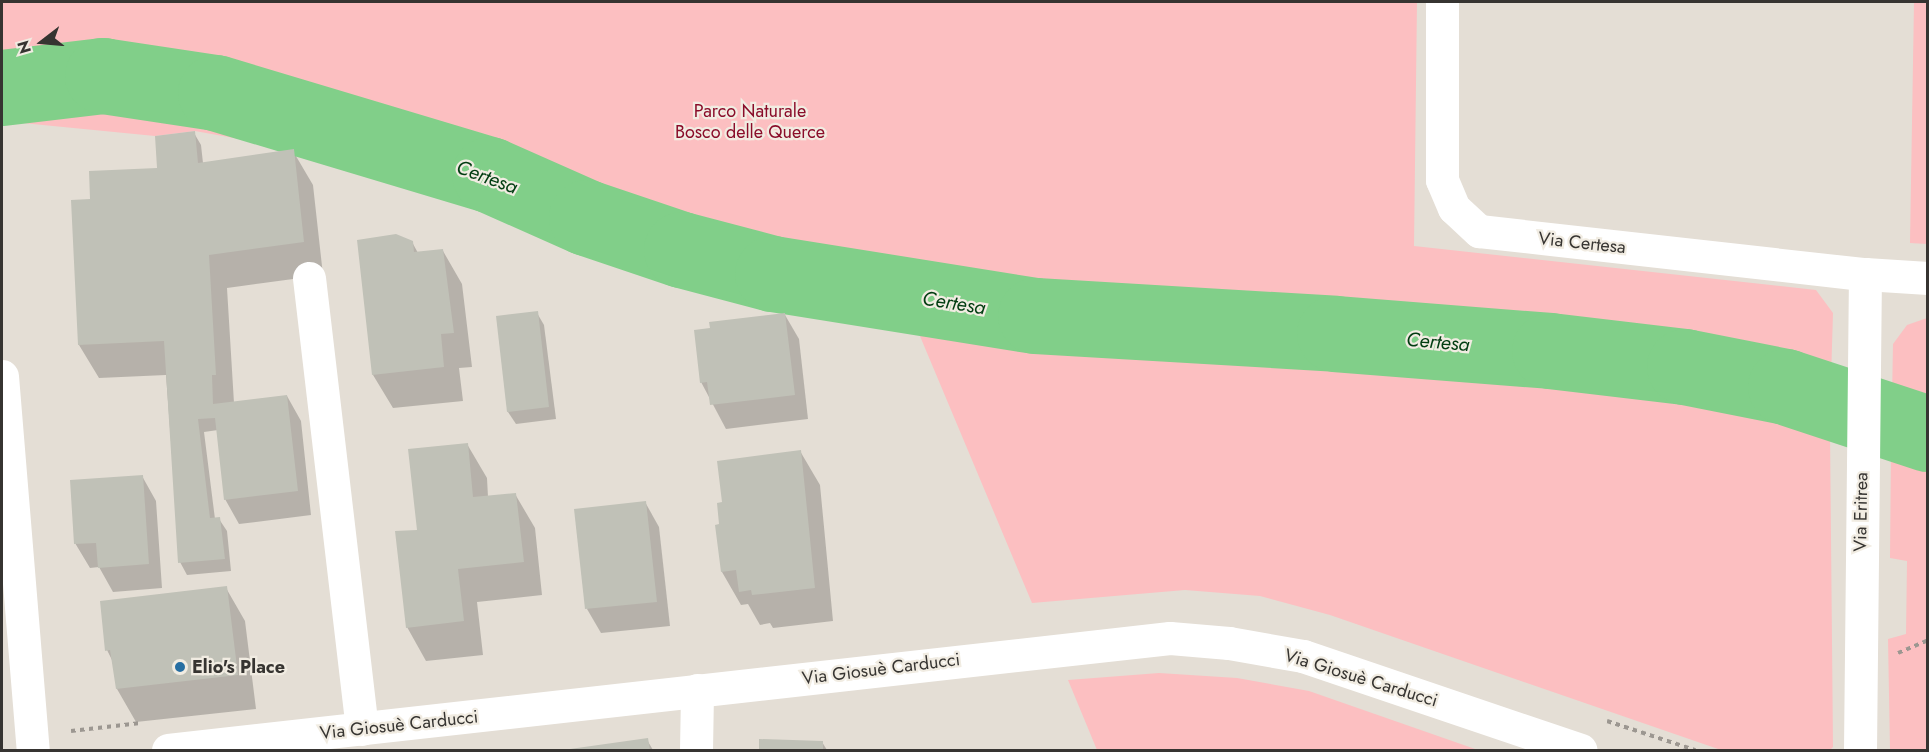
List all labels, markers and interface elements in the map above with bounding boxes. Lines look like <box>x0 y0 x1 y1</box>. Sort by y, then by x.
north arrow <box>12 12 72 72</box>
text: N <box>11 38 37 56</box>
park label: Parco Naturale Bosco delle Querce <box>675 101 825 144</box>
water label: Certesa <box>453 155 521 199</box>
street label: Via Certesa <box>1537 228 1627 258</box>
water label: Certesa <box>921 286 987 320</box>
water label: Certesa <box>1405 327 1471 357</box>
street label: Via Eritrea <box>1850 472 1872 552</box>
street label: Via Giosuè Carducci <box>1282 644 1440 712</box>
street label: Via Giosuè Carducci <box>801 649 961 689</box>
place label: Elio's Place <box>192 656 285 678</box>
marker: Elio's Place <box>173 660 187 674</box>
street label: Via Giosuè Carducci <box>319 706 479 744</box>

